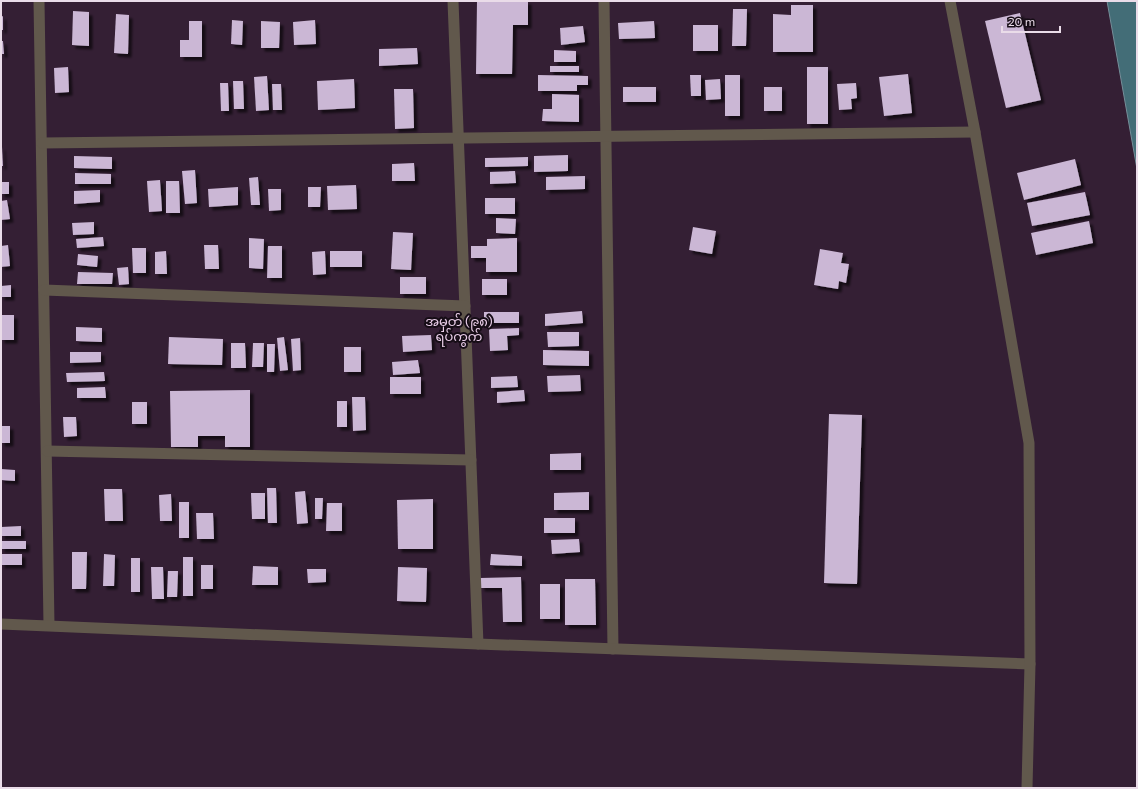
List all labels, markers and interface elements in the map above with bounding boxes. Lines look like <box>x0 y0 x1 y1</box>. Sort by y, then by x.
scale bar <box>1002 8 1060 34</box>
text: 20 m <box>1008 14 1035 28</box>
district label: အမှတ် (၉၈) ရပ်ကွက် <box>425 313 493 347</box>

